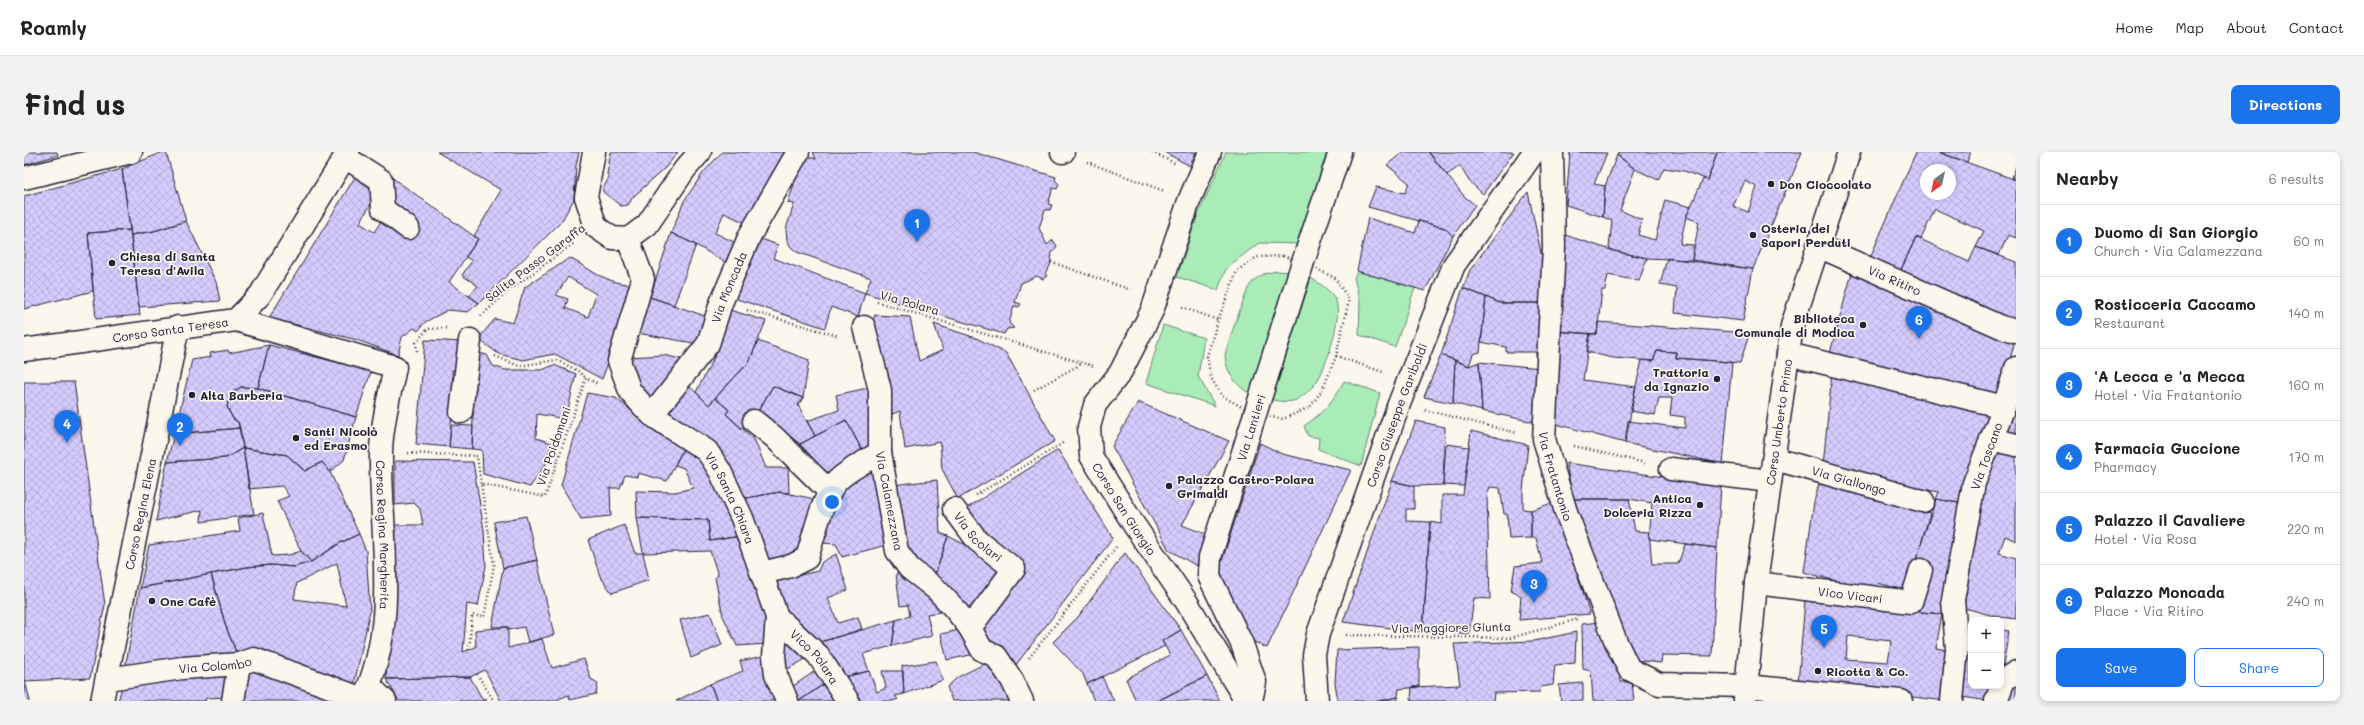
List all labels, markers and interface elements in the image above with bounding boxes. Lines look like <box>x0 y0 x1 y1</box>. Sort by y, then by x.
text: Roamly <box>20 15 87 40</box>
text: Home <box>2115 18 2153 37</box>
text: Map <box>2175 18 2204 37</box>
text: About <box>2226 18 2267 37</box>
text: Contact <box>2289 18 2344 37</box>
button: Directions <box>2231 85 2340 124</box>
text: Find us <box>24 86 125 122</box>
north arrow <box>1920 164 1956 200</box>
text: Nearby <box>2056 167 2118 189</box>
text: 6 results <box>2269 170 2324 187</box>
place label: Don Cioccolato <box>1779 176 1871 192</box>
marker: Don Cioccolato <box>1766 179 1776 189</box>
pin: 1 <box>904 209 930 242</box>
street label: Salita Passo Garaffa <box>482 219 588 305</box>
place label: Osteria dei Sapori Perduti <box>1761 220 1851 250</box>
text: Duomo di San Giorgio <box>2094 222 2258 242</box>
marker: Osteria dei Sapori Perduti <box>1748 230 1758 240</box>
text: 1 <box>2066 232 2072 249</box>
text: 60 m <box>2294 232 2324 249</box>
text: Church · Via Calamezzana <box>2094 242 2263 259</box>
place label: Chiesa di Santa Teresa d'Avila <box>120 248 215 278</box>
street label: Via Moncada <box>707 249 750 325</box>
marker: Chiesa di Santa Teresa d'Avila <box>107 258 117 268</box>
street label: Via Ritiro <box>1866 261 1924 299</box>
street label: Via Polara <box>878 286 942 318</box>
text: Rosticceria Caccamo <box>2094 294 2256 314</box>
text: 2 <box>2065 304 2073 321</box>
text: 140 m <box>2288 304 2324 321</box>
pin: 6 <box>1906 306 1932 339</box>
place label: Biblioteca Comunale di Modica <box>1734 310 1855 340</box>
street label: Corso Santa Teresa <box>112 313 230 345</box>
text: Restaurant <box>2094 314 2165 331</box>
marker: Biblioteca Comunale di Modica <box>1858 320 1868 330</box>
street label: Corso Giuseppe Garibaldi <box>1362 341 1430 489</box>
street label: Corso Umberto Primo <box>1762 358 1795 486</box>
place label: Trattoria da Ignazio <box>1644 364 1709 394</box>
text: 'A Lecca e 'a Mecca <box>2094 366 2245 386</box>
marker: Trattoria da Ignazio <box>1712 374 1722 384</box>
text: 3 <box>2065 376 2073 393</box>
text: 160 m <box>2288 376 2324 393</box>
text: Hotel · Via Fratantonio <box>2094 386 2242 403</box>
place label: Alta Barberia <box>200 387 283 403</box>
marker: Alta Barberia <box>187 390 197 400</box>
street label: Via Lantieri <box>1233 392 1269 463</box>
street label: Via Poidomani <box>532 404 574 488</box>
pin: 4 <box>54 410 80 443</box>
pin: 2 <box>167 413 193 446</box>
street label: Via Toscano <box>1966 420 2006 492</box>
place label: Santi Nicolò ed Erasmo <box>304 423 378 453</box>
street label: Via Fratantonio <box>1536 431 1577 523</box>
marker: Santi Nicolò ed Erasmo <box>291 433 301 443</box>
text: Farmacia Guccione <box>2094 438 2240 458</box>
text: 4 <box>2065 448 2073 465</box>
text: 170 m <box>2288 448 2324 465</box>
street label: Via Santa Chiara <box>702 449 759 546</box>
street label: Via Calamezzana <box>872 450 908 552</box>
street label: Corso Regina Elena <box>121 456 159 571</box>
text: Pharmacy <box>2094 458 2157 475</box>
street label: Corso San Giorgio <box>1089 459 1160 558</box>
street label: Corso Regina Margherita <box>373 460 393 610</box>
street label: Via Giallongo <box>1810 462 1888 498</box>
place label: Palazzo Castro-Polara Grimaldi <box>1177 471 1314 501</box>
marker: Palazzo Castro-Polara Grimaldi <box>1164 481 1174 491</box>
place label: Antica Dolceria Rizza <box>1603 490 1692 520</box>
your location <box>822 492 842 512</box>
marker: Antica Dolceria Rizza <box>1695 500 1705 510</box>
street label: Via Scolari <box>951 508 1006 565</box>
text: Palazzo il Cavaliere <box>2094 510 2245 530</box>
text: 5 <box>2065 520 2073 537</box>
text: 220 m <box>2287 520 2324 537</box>
text: Hotel · Via Rosa <box>2094 530 2197 547</box>
pin: 3 <box>1521 570 1547 603</box>
text: Palazzo Moncada <box>2094 582 2225 602</box>
street label: Vico Vicari <box>1817 583 1884 606</box>
text: 6 <box>2065 592 2073 609</box>
text: 240 m <box>2287 592 2324 609</box>
place label: One Cafè <box>160 593 216 609</box>
marker: One Cafè <box>147 596 157 606</box>
text: Place · Via Ritiro <box>2094 602 2204 619</box>
pin: 5 <box>1811 615 1837 648</box>
map controls <box>1968 617 2004 689</box>
button: + <box>1968 617 2004 653</box>
street label: Via Maggiore Giunta <box>1391 618 1511 636</box>
street label: Vico Polara <box>787 625 843 687</box>
button: Save <box>2056 648 2186 687</box>
button: Share <box>2194 648 2324 687</box>
street label: Via Colombo <box>178 652 253 676</box>
button: − <box>1968 653 2004 689</box>
place label: Ricotta & Co. <box>1826 663 1908 679</box>
marker: Ricotta & Co. <box>1813 666 1823 676</box>

